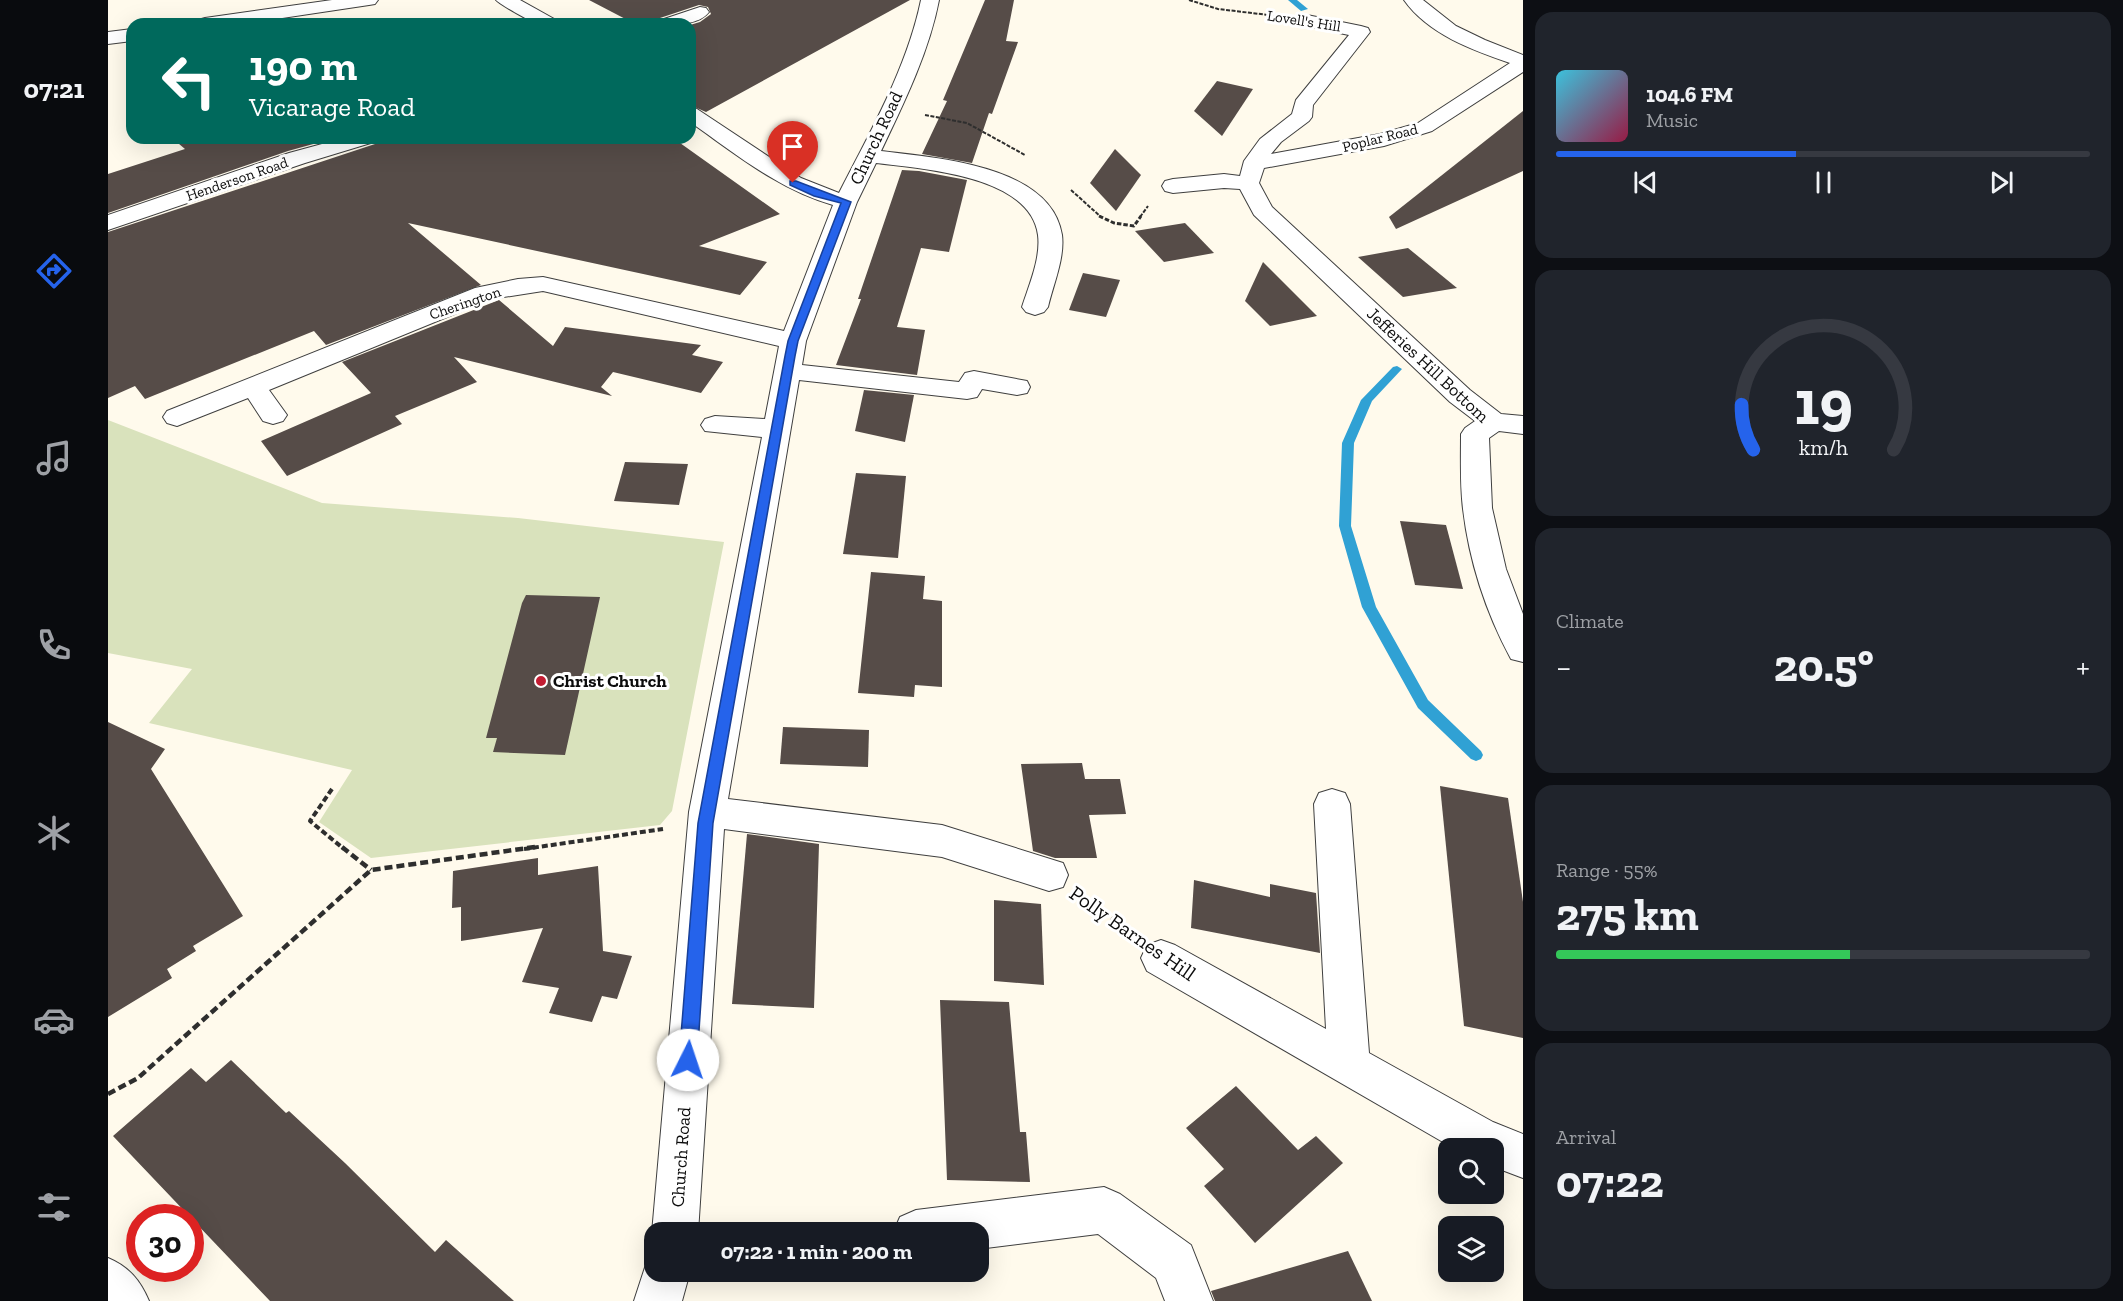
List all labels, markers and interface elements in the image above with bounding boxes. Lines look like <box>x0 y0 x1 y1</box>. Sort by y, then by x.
street label: Lovell's Hill <box>1266 6 1342 36</box>
text: 190 m <box>249 40 357 91</box>
icon: left <box>150 42 228 120</box>
text: 07:21 <box>23 73 85 105</box>
text: 104.6 FM <box>1646 81 1733 108</box>
street label: Church Road <box>845 88 907 188</box>
text: Vicarage Road <box>249 91 415 123</box>
text: Music <box>1646 108 1698 132</box>
street label: Poplar Road <box>1340 120 1420 156</box>
pin <box>767 121 818 183</box>
icon: arrive <box>776 130 809 163</box>
street label: Henderson Road <box>184 153 291 205</box>
icon: previous <box>1629 166 1662 199</box>
icon: pause <box>1807 166 1840 199</box>
icon: next <box>1985 166 2018 199</box>
icon: directions <box>33 250 75 292</box>
street label: Cherington <box>427 282 503 324</box>
street label: Jefferies Hill Bottom <box>1362 303 1494 428</box>
text: 19 <box>1794 365 1852 440</box>
text: km/h <box>1799 435 1847 460</box>
icon: music <box>33 437 75 479</box>
text: Climate <box>1556 609 1624 633</box>
icon: phone <box>33 624 75 666</box>
text: 20.5° <box>1774 639 1874 693</box>
text: − <box>1556 647 1571 686</box>
text: + <box>2076 647 2090 686</box>
place label: Christ Church <box>553 670 667 692</box>
marker: Christ Church <box>534 674 548 688</box>
icon: climate <box>33 812 75 854</box>
text: Range · 55% <box>1556 858 1658 882</box>
street label: Polly Barnes Hill <box>1065 880 1201 986</box>
text: 275 km <box>1556 888 1699 942</box>
icon: car <box>33 999 75 1041</box>
position arrow <box>656 1028 720 1092</box>
street label: Church Road <box>667 1106 695 1208</box>
text: Arrival <box>1556 1125 1616 1149</box>
map controls <box>1438 1138 1504 1282</box>
button: search <box>1438 1138 1504 1204</box>
text: 07:22 <box>1556 1155 1664 1209</box>
icon: filters <box>33 1186 75 1228</box>
speed limit sign: 30 <box>126 1204 204 1282</box>
button: layers <box>1438 1216 1504 1282</box>
text: 07:22 · 1 min · 200 m <box>721 1238 912 1265</box>

